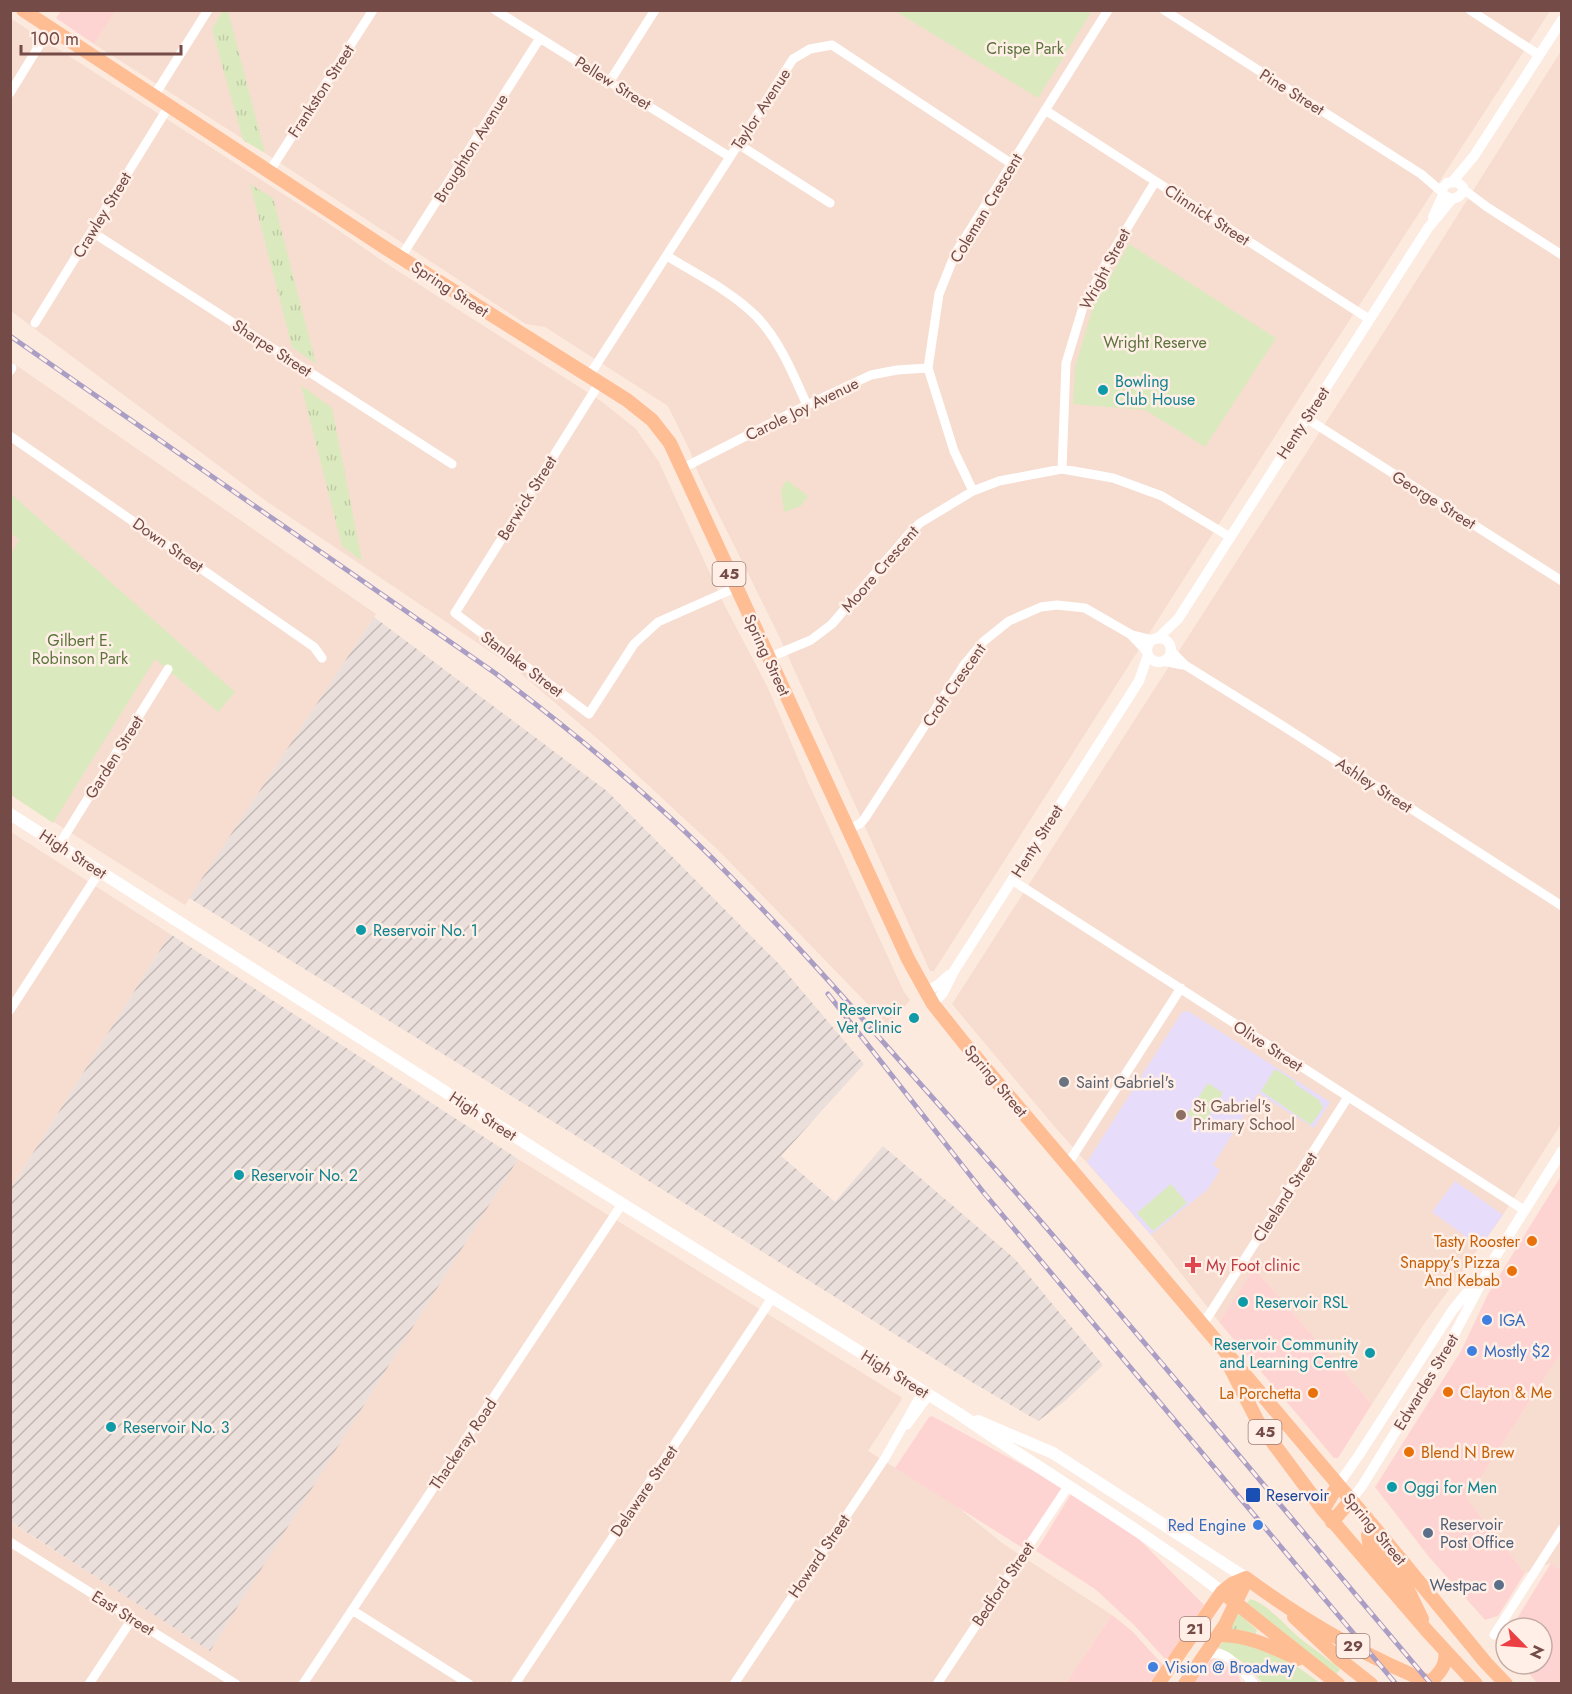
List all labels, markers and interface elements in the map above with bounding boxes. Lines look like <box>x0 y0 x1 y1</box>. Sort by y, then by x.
scale bar <box>21 18 182 56</box>
text: 100 m <box>30 26 79 52</box>
park label: Crispe Park <box>986 37 1065 60</box>
street label: Frankston Street <box>282 40 360 142</box>
street label: Pellew Street <box>571 51 656 116</box>
street label: Pine Street <box>1255 63 1329 121</box>
street label: Taylor Avenue <box>726 64 796 154</box>
street label: Broughton Avenue <box>428 89 514 207</box>
street label: Coleman Crescent <box>944 149 1028 267</box>
street label: Crawley Street <box>67 168 137 262</box>
street label: Clinnick Street <box>1160 179 1254 251</box>
street label: Wright Street <box>1074 224 1136 314</box>
street label: Spring Street <box>407 255 493 323</box>
street label: Sharpe Street <box>228 314 316 382</box>
park label: Wright Reserve <box>1103 331 1207 354</box>
place label: Bowling Club House <box>1115 370 1195 411</box>
street label: Carole Joy Avenue <box>742 372 862 446</box>
street label: Henty Street <box>1271 382 1335 464</box>
marker: Bowling Club House <box>1096 383 1110 397</box>
street label: Berwick Street <box>492 451 562 545</box>
street label: George Street <box>1388 465 1480 535</box>
street label: Down Street <box>128 512 208 578</box>
street label: Moore Crescent <box>836 521 924 617</box>
road number: 45 <box>712 562 746 586</box>
street label: Spring Street <box>738 610 796 700</box>
street label: Stanlake Street <box>476 625 568 703</box>
park label: Gilbert E. Robinson Park <box>32 629 129 670</box>
street label: Croft Crescent <box>917 638 991 731</box>
street label: Garden Street <box>79 711 149 803</box>
street label: Ashley Street <box>1331 752 1417 818</box>
street label: Henty Street <box>1006 800 1069 882</box>
street label: High Street <box>35 824 111 884</box>
place label: Reservoir No. 1 <box>373 919 478 942</box>
marker: Reservoir No. 1 <box>354 923 368 937</box>
place label: Reservoir Vet Clinic <box>837 998 903 1039</box>
marker: Reservoir Vet Clinic <box>907 1011 921 1025</box>
street label: Olive Street <box>1229 1015 1307 1077</box>
street label: Spring Street <box>959 1040 1033 1122</box>
place label: Saint Gabriel's <box>1076 1071 1174 1094</box>
marker: Saint Gabriel's <box>1057 1075 1071 1089</box>
street label: High Street <box>445 1086 521 1146</box>
place label: St Gabriel's Primary School <box>1193 1095 1295 1136</box>
marker: St Gabriel's Primary School <box>1174 1108 1188 1122</box>
street label: Cleeland Street <box>1247 1147 1323 1246</box>
place label: Reservoir No. 2 <box>251 1164 358 1187</box>
marker: Reservoir No. 2 <box>232 1168 246 1182</box>
place label: Tasty Rooster <box>1434 1230 1520 1253</box>
marker: Tasty Rooster <box>1525 1234 1539 1248</box>
place label: Snappy's Pizza And Kebab <box>1400 1251 1500 1292</box>
place label: My Foot clinic <box>1206 1254 1300 1277</box>
marker: My Foot clinic <box>1184 1256 1202 1274</box>
marker: Snappy's Pizza And Kebab <box>1505 1264 1519 1278</box>
place label: Reservoir RSL <box>1255 1291 1349 1314</box>
marker: Reservoir RSL <box>1236 1295 1250 1309</box>
place label: IGA <box>1499 1309 1526 1332</box>
marker: IGA <box>1480 1313 1494 1327</box>
street label: Edwardes Street <box>1388 1329 1464 1435</box>
place label: Reservoir Community and Learning Centre <box>1214 1333 1359 1374</box>
place label: Mostly $2 <box>1484 1340 1550 1363</box>
street label: High Street <box>857 1344 933 1404</box>
marker: Mostly $2 <box>1465 1344 1479 1358</box>
marker: Reservoir Community and Learning Centre <box>1363 1346 1377 1360</box>
place label: Clayton & Me <box>1460 1381 1552 1404</box>
place label: La Porchetta <box>1219 1382 1301 1405</box>
marker: Clayton & Me <box>1441 1385 1455 1399</box>
marker: La Porchetta <box>1306 1386 1320 1400</box>
street label: Thackeray Road <box>424 1394 502 1494</box>
place label: Reservoir No. 3 <box>123 1416 230 1439</box>
marker: Reservoir No. 3 <box>104 1420 118 1434</box>
road number: 45 <box>1248 1420 1282 1444</box>
street label: Delaware Street <box>605 1441 683 1541</box>
place label: Blend N Brew <box>1421 1441 1515 1464</box>
marker: Blend N Brew <box>1402 1445 1416 1459</box>
place label: Oggi for Men <box>1404 1476 1497 1499</box>
marker: Oggi for Men <box>1385 1480 1399 1494</box>
place label: Reservoir <box>1266 1484 1330 1507</box>
marker: Reservoir <box>1244 1486 1262 1504</box>
street label: Spring Street <box>1338 1488 1412 1570</box>
street label: Howard Street <box>783 1510 855 1602</box>
place label: Reservoir Post Office <box>1440 1513 1514 1554</box>
place label: Red Engine <box>1168 1514 1246 1537</box>
marker: Red Engine <box>1251 1518 1265 1532</box>
marker: Reservoir Post Office <box>1421 1526 1435 1540</box>
street label: Bedford Street <box>966 1537 1040 1631</box>
place label: Westpac <box>1429 1574 1487 1597</box>
marker: Westpac <box>1492 1578 1506 1592</box>
street label: East Street <box>87 1585 159 1641</box>
north arrow <box>1494 1616 1554 1676</box>
road number: 21 <box>1180 1617 1210 1641</box>
road number: 29 <box>1336 1634 1370 1658</box>
text: N <box>1524 1642 1550 1663</box>
place label: Vision @ Broadway <box>1165 1656 1296 1679</box>
marker: Vision @ Broadway <box>1146 1660 1160 1674</box>

